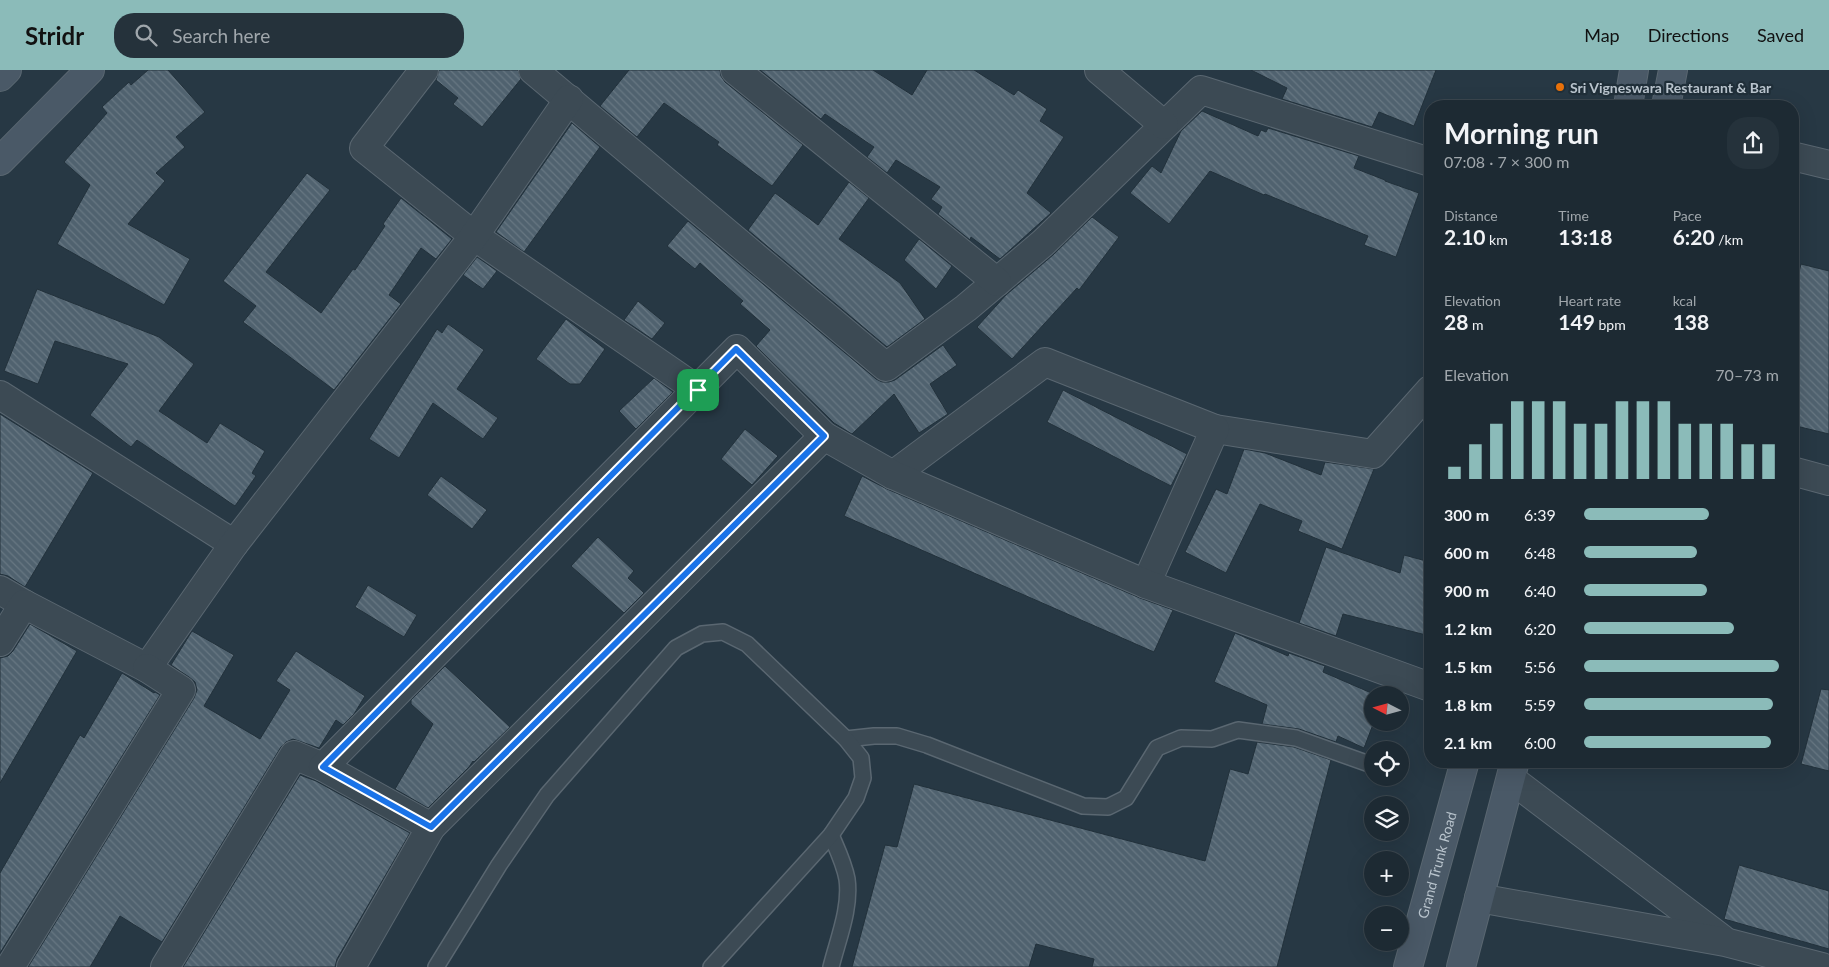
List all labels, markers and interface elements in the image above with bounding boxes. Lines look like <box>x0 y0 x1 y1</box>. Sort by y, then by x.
search box <box>114 13 464 58</box>
text: Stridr <box>25 21 84 50</box>
icon: search <box>132 21 160 49</box>
text: Search here <box>172 24 270 47</box>
text: Map <box>1584 24 1620 46</box>
text: Directions <box>1648 24 1729 46</box>
text: Saved <box>1757 24 1804 46</box>
place label: Sri Vigneswara Restaurant & Bar <box>1570 79 1772 96</box>
marker: Sri Vigneswara Restaurant & Bar <box>1554 81 1566 93</box>
text: Morning run <box>1444 116 1599 150</box>
button: share <box>1727 117 1779 169</box>
text: 07:08 · 7 × 300 m <box>1444 152 1569 171</box>
text: Distance <box>1444 207 1498 224</box>
text: Time <box>1558 207 1589 224</box>
text: Pace <box>1673 207 1702 224</box>
text: 2.10 <box>1444 224 1486 249</box>
text: 13:18 <box>1558 224 1612 249</box>
text: 6:20 <box>1673 224 1715 249</box>
text: km <box>1486 231 1508 248</box>
text: /km <box>1715 231 1743 248</box>
text: Elevation <box>1444 292 1501 309</box>
text: Heart rate <box>1558 292 1621 309</box>
text: kcal <box>1673 292 1696 309</box>
text: 28 <box>1444 309 1468 334</box>
text: 149 <box>1558 309 1595 334</box>
text: 138 <box>1673 309 1709 334</box>
text: m <box>1468 316 1483 333</box>
text: bpm <box>1595 316 1626 333</box>
text: Elevation <box>1444 365 1509 384</box>
text: 70–73 m <box>1715 365 1779 384</box>
pin <box>677 369 719 411</box>
icon: arrive <box>684 376 712 404</box>
text: 300 m <box>1444 505 1489 524</box>
text: 6:39 <box>1524 505 1556 524</box>
text: 600 m <box>1444 543 1489 562</box>
text: 6:48 <box>1524 543 1556 562</box>
text: 900 m <box>1444 581 1489 600</box>
text: 6:40 <box>1524 581 1556 600</box>
text: 1.2 km <box>1444 619 1492 638</box>
text: 6:20 <box>1524 619 1556 638</box>
text: 1.5 km <box>1444 657 1492 676</box>
text: 5:56 <box>1524 657 1556 676</box>
north arrow <box>1364 686 1409 731</box>
map controls <box>1364 686 1409 951</box>
text: 1.8 km <box>1444 695 1492 714</box>
text: 5:59 <box>1524 695 1556 714</box>
text: 2.1 km <box>1444 733 1492 752</box>
text: 6:00 <box>1524 733 1556 752</box>
button: locate <box>1364 741 1409 786</box>
button: layers <box>1364 796 1409 841</box>
street label: Grand Trunk Road <box>1413 809 1459 920</box>
button: + <box>1364 851 1409 896</box>
button: − <box>1364 906 1409 951</box>

